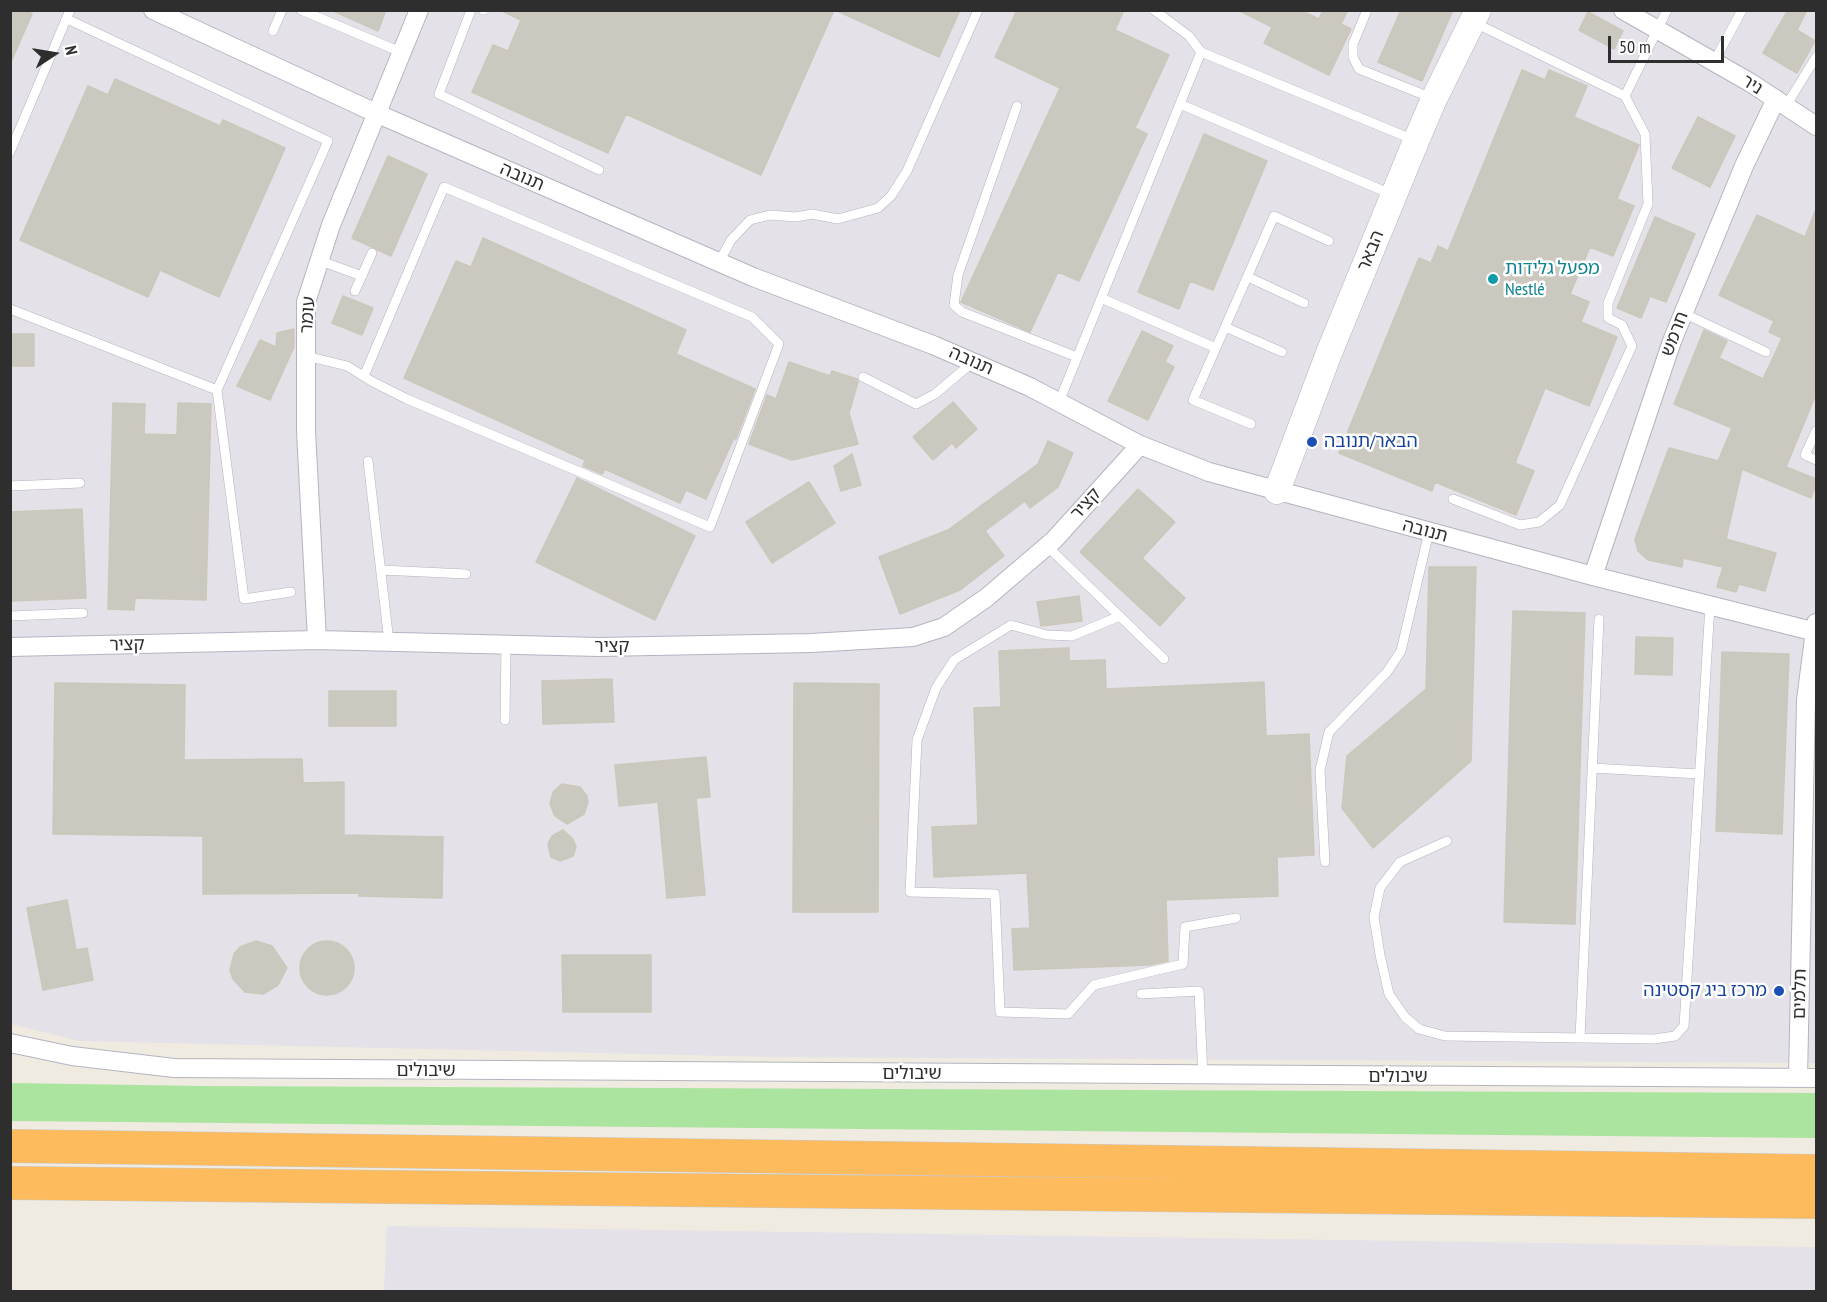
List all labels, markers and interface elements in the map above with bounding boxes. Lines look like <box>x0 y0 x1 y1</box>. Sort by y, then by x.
north arrow <box>24 24 84 84</box>
scale bar <box>1611 24 1726 62</box>
text: 50 m <box>1619 35 1651 58</box>
text: N <box>61 44 82 57</box>
street label: ניר <box>1737 70 1767 100</box>
street label: תנובה <box>497 158 547 196</box>
street label: הבאר <box>1353 227 1389 275</box>
place label: מפעל גלידות Nestlé <box>1505 258 1600 300</box>
marker: מפעל גלידות Nestlé <box>1486 272 1500 286</box>
street label: עומר <box>296 296 320 334</box>
street label: חרמש <box>1657 309 1693 359</box>
street label: תנובה <box>946 342 996 380</box>
place label: הבאר/תנובה <box>1324 431 1418 453</box>
marker: הבאר/תנובה <box>1305 435 1319 449</box>
street label: קציר <box>1066 484 1106 524</box>
street label: תנובה <box>1400 515 1450 547</box>
street label: קציר <box>109 634 145 656</box>
street label: קציר <box>594 636 630 658</box>
street label: תלמים <box>1789 969 1811 1019</box>
place label: מרכז ביג קסטינה <box>1643 980 1767 1002</box>
marker: מרכז ביג קסטינה <box>1772 984 1786 998</box>
street label: שיבולים <box>396 1060 456 1082</box>
street label: שיבולים <box>882 1063 942 1085</box>
street label: שיבולים <box>1368 1066 1428 1088</box>

